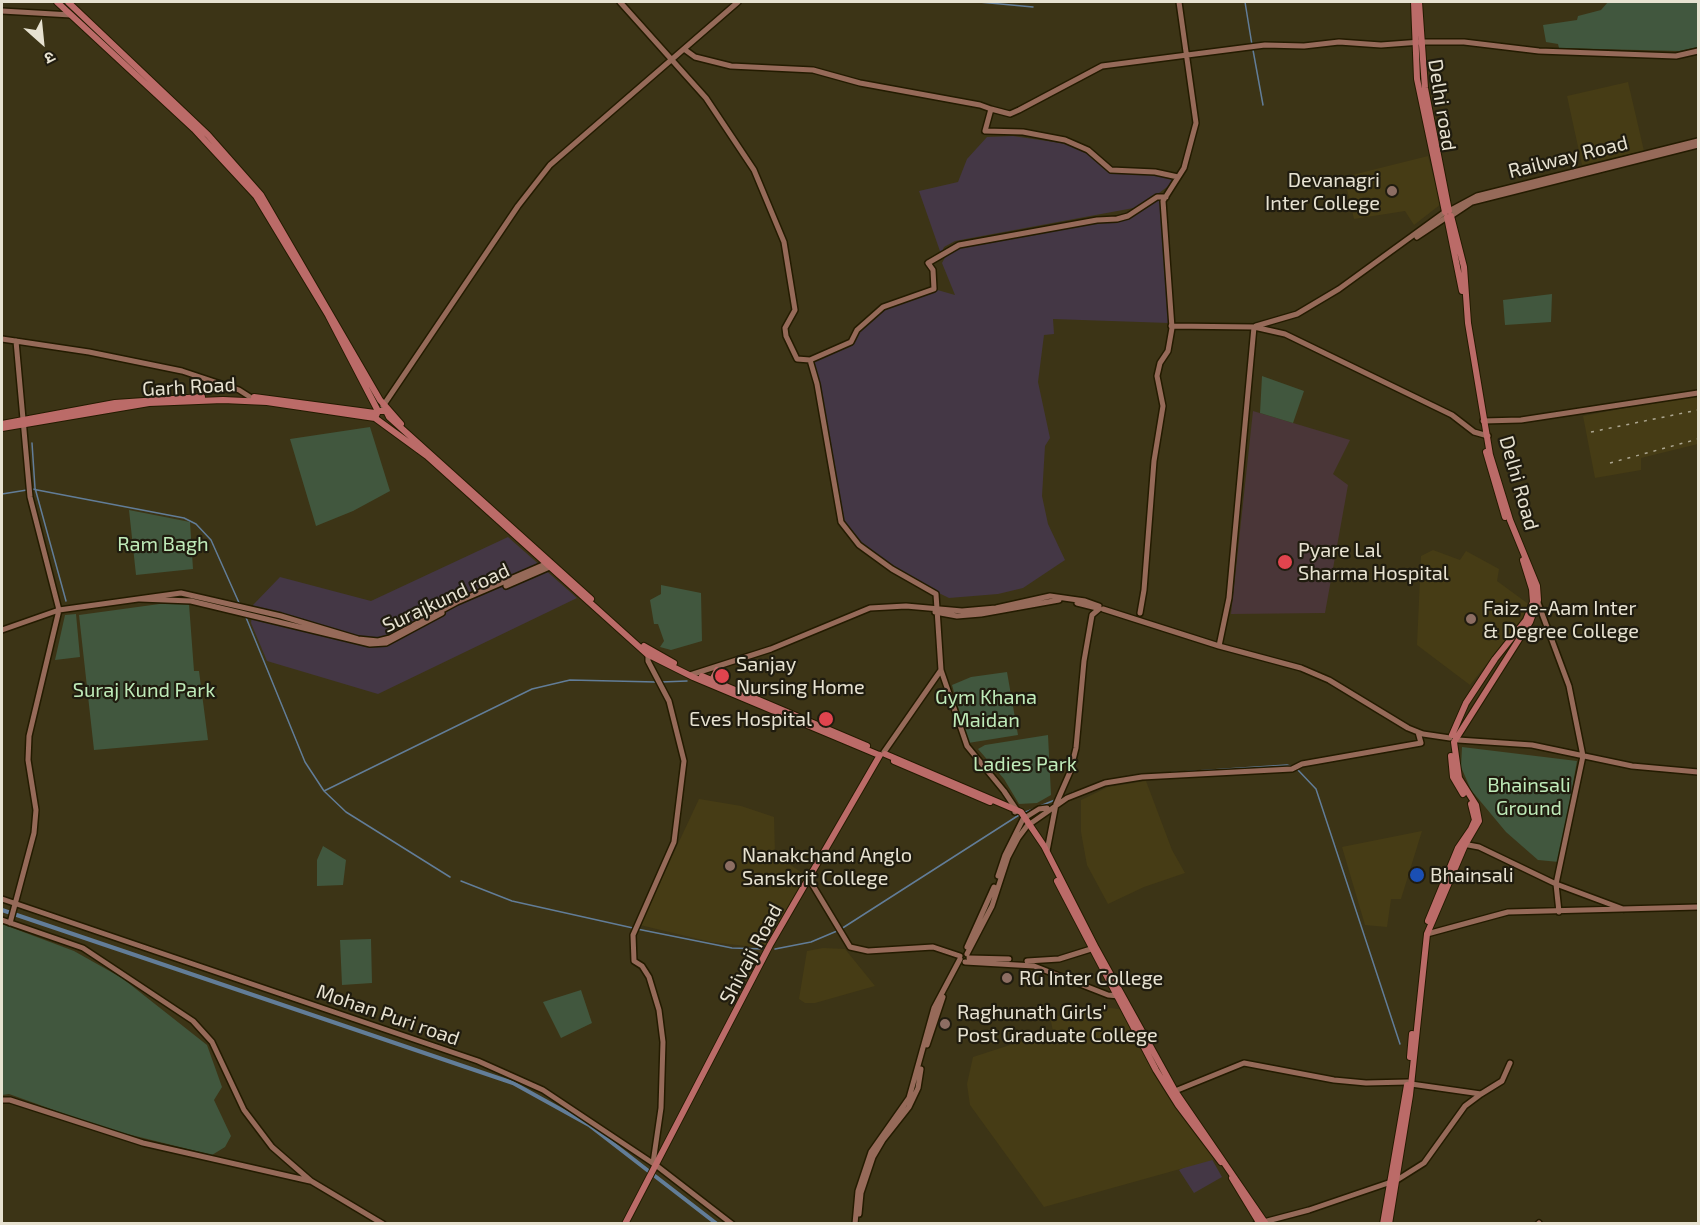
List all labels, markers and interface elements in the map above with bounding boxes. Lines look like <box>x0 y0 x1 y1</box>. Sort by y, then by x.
north arrow <box>12 12 72 72</box>
text: उ <box>42 48 59 69</box>
street label: Delhi road <box>1423 57 1461 153</box>
street label: Railway Road <box>1506 131 1630 183</box>
place label: Devanagri Inter College <box>1265 168 1380 215</box>
marker: Devanagri Inter College <box>1385 184 1399 198</box>
street label: Garh Road <box>142 373 236 401</box>
street label: Delhi Road <box>1494 433 1544 533</box>
park label: Ram Bagh <box>117 532 209 556</box>
place label: Pyare Lal Sharma Hospital <box>1298 538 1449 585</box>
marker: Pyare Lal Sharma Hospital <box>1276 553 1294 571</box>
street label: Surajkund road <box>379 558 513 638</box>
place label: Faiz-e-Aam Inter & Degree College <box>1483 596 1639 643</box>
marker: Faiz-e-Aam Inter & Degree College <box>1464 612 1478 626</box>
place label: Sanjay Nursing Home <box>736 652 865 699</box>
marker: Sanjay Nursing Home <box>713 667 731 685</box>
park label: Suraj Kund Park <box>73 678 215 702</box>
park label: Gym Khana Maidan <box>935 685 1037 732</box>
place label: Eves Hospital <box>689 707 812 731</box>
marker: Eves Hospital <box>817 710 835 728</box>
park label: Ladies Park <box>973 752 1077 776</box>
park label: Bhainsali Ground <box>1487 773 1571 820</box>
place label: Nanakchand Anglo Sanskrit College <box>742 843 912 890</box>
marker: Nanakchand Anglo Sanskrit College <box>723 859 737 873</box>
place label: Bhainsali <box>1430 863 1514 887</box>
marker: Bhainsali <box>1408 866 1426 884</box>
street label: Shivaji Road <box>715 900 787 1008</box>
place label: RG Inter College <box>1019 966 1163 990</box>
marker: RG Inter College <box>1000 971 1014 985</box>
street label: Mohan Puri road <box>313 979 463 1051</box>
place label: Raghunath Girls' Post Graduate College <box>957 1000 1158 1047</box>
marker: Raghunath Girls' Post Graduate College <box>938 1017 952 1031</box>

